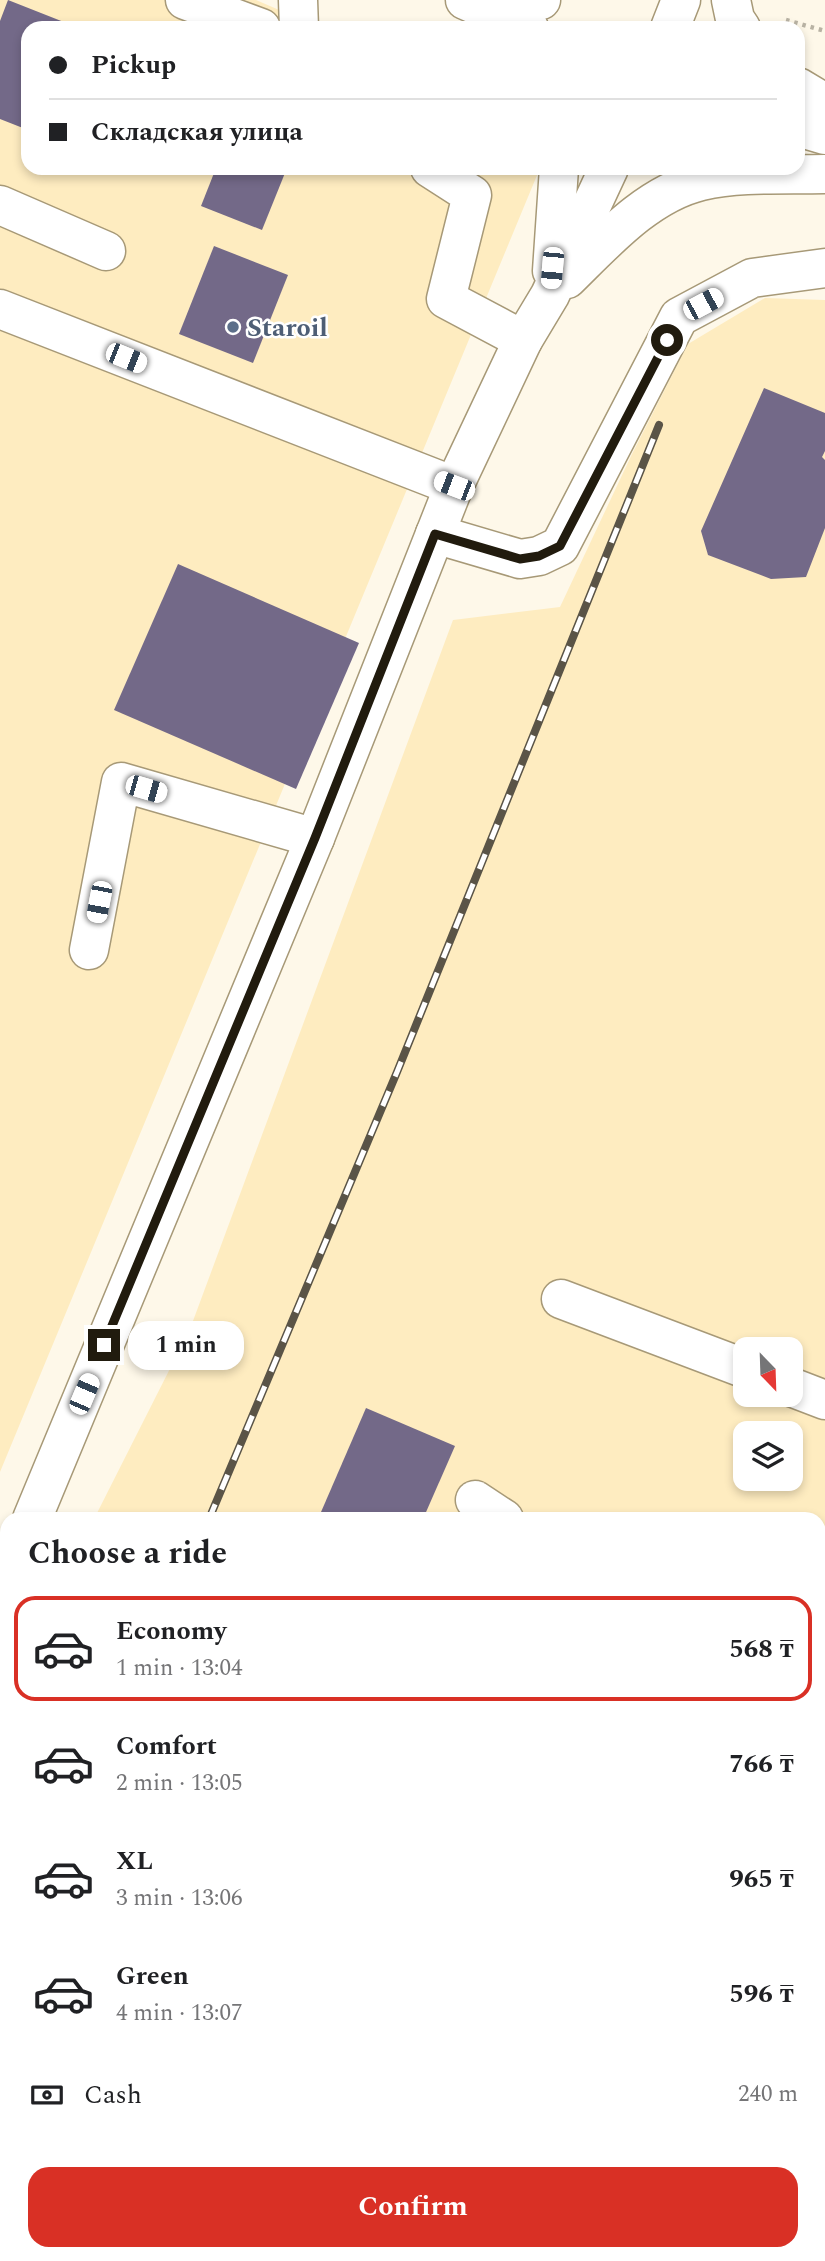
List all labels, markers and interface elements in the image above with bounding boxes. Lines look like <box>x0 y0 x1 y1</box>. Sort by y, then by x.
text: Pickup <box>91 45 176 85</box>
text: Складская улица <box>91 112 303 152</box>
car <box>540 246 565 290</box>
car <box>680 285 727 323</box>
place label: Staroil <box>247 308 328 348</box>
marker: Staroil <box>225 319 241 335</box>
route start <box>651 324 683 356</box>
car <box>103 340 150 376</box>
car <box>431 469 478 503</box>
car <box>123 773 170 805</box>
car <box>85 879 114 925</box>
callout: 1 min <box>128 1320 244 1370</box>
text: 1 min <box>155 1328 217 1363</box>
route end <box>88 1329 120 1361</box>
north arrow <box>733 1337 803 1407</box>
map controls <box>733 1337 803 1491</box>
car <box>67 1371 102 1417</box>
button: layers <box>733 1421 803 1491</box>
text: Choose a ride <box>28 1529 227 1578</box>
text: Economy <box>116 1611 226 1651</box>
icon: car <box>32 1617 95 1680</box>
text: 568 ₸ <box>729 1629 794 1669</box>
text: 1 min · 13:04 <box>116 1651 243 1686</box>
text: Comfort <box>116 1726 217 1766</box>
icon: car <box>32 1732 95 1795</box>
text: 766 ₸ <box>729 1744 794 1784</box>
text: 2 min · 13:05 <box>116 1766 243 1801</box>
text: XL <box>116 1841 153 1881</box>
icon: car <box>32 1847 95 1910</box>
text: 965 ₸ <box>729 1859 794 1899</box>
text: 3 min · 13:06 <box>116 1881 243 1916</box>
text: Green <box>116 1956 189 1996</box>
icon: car <box>32 1962 95 2025</box>
text: 596 ₸ <box>729 1974 794 2014</box>
text: 4 min · 13:07 <box>116 1996 243 2031</box>
text: Cash <box>84 2075 142 2115</box>
icon: cash <box>28 2076 66 2114</box>
text: 240 m <box>738 2077 798 2112</box>
button: Confirm <box>28 2167 798 2247</box>

